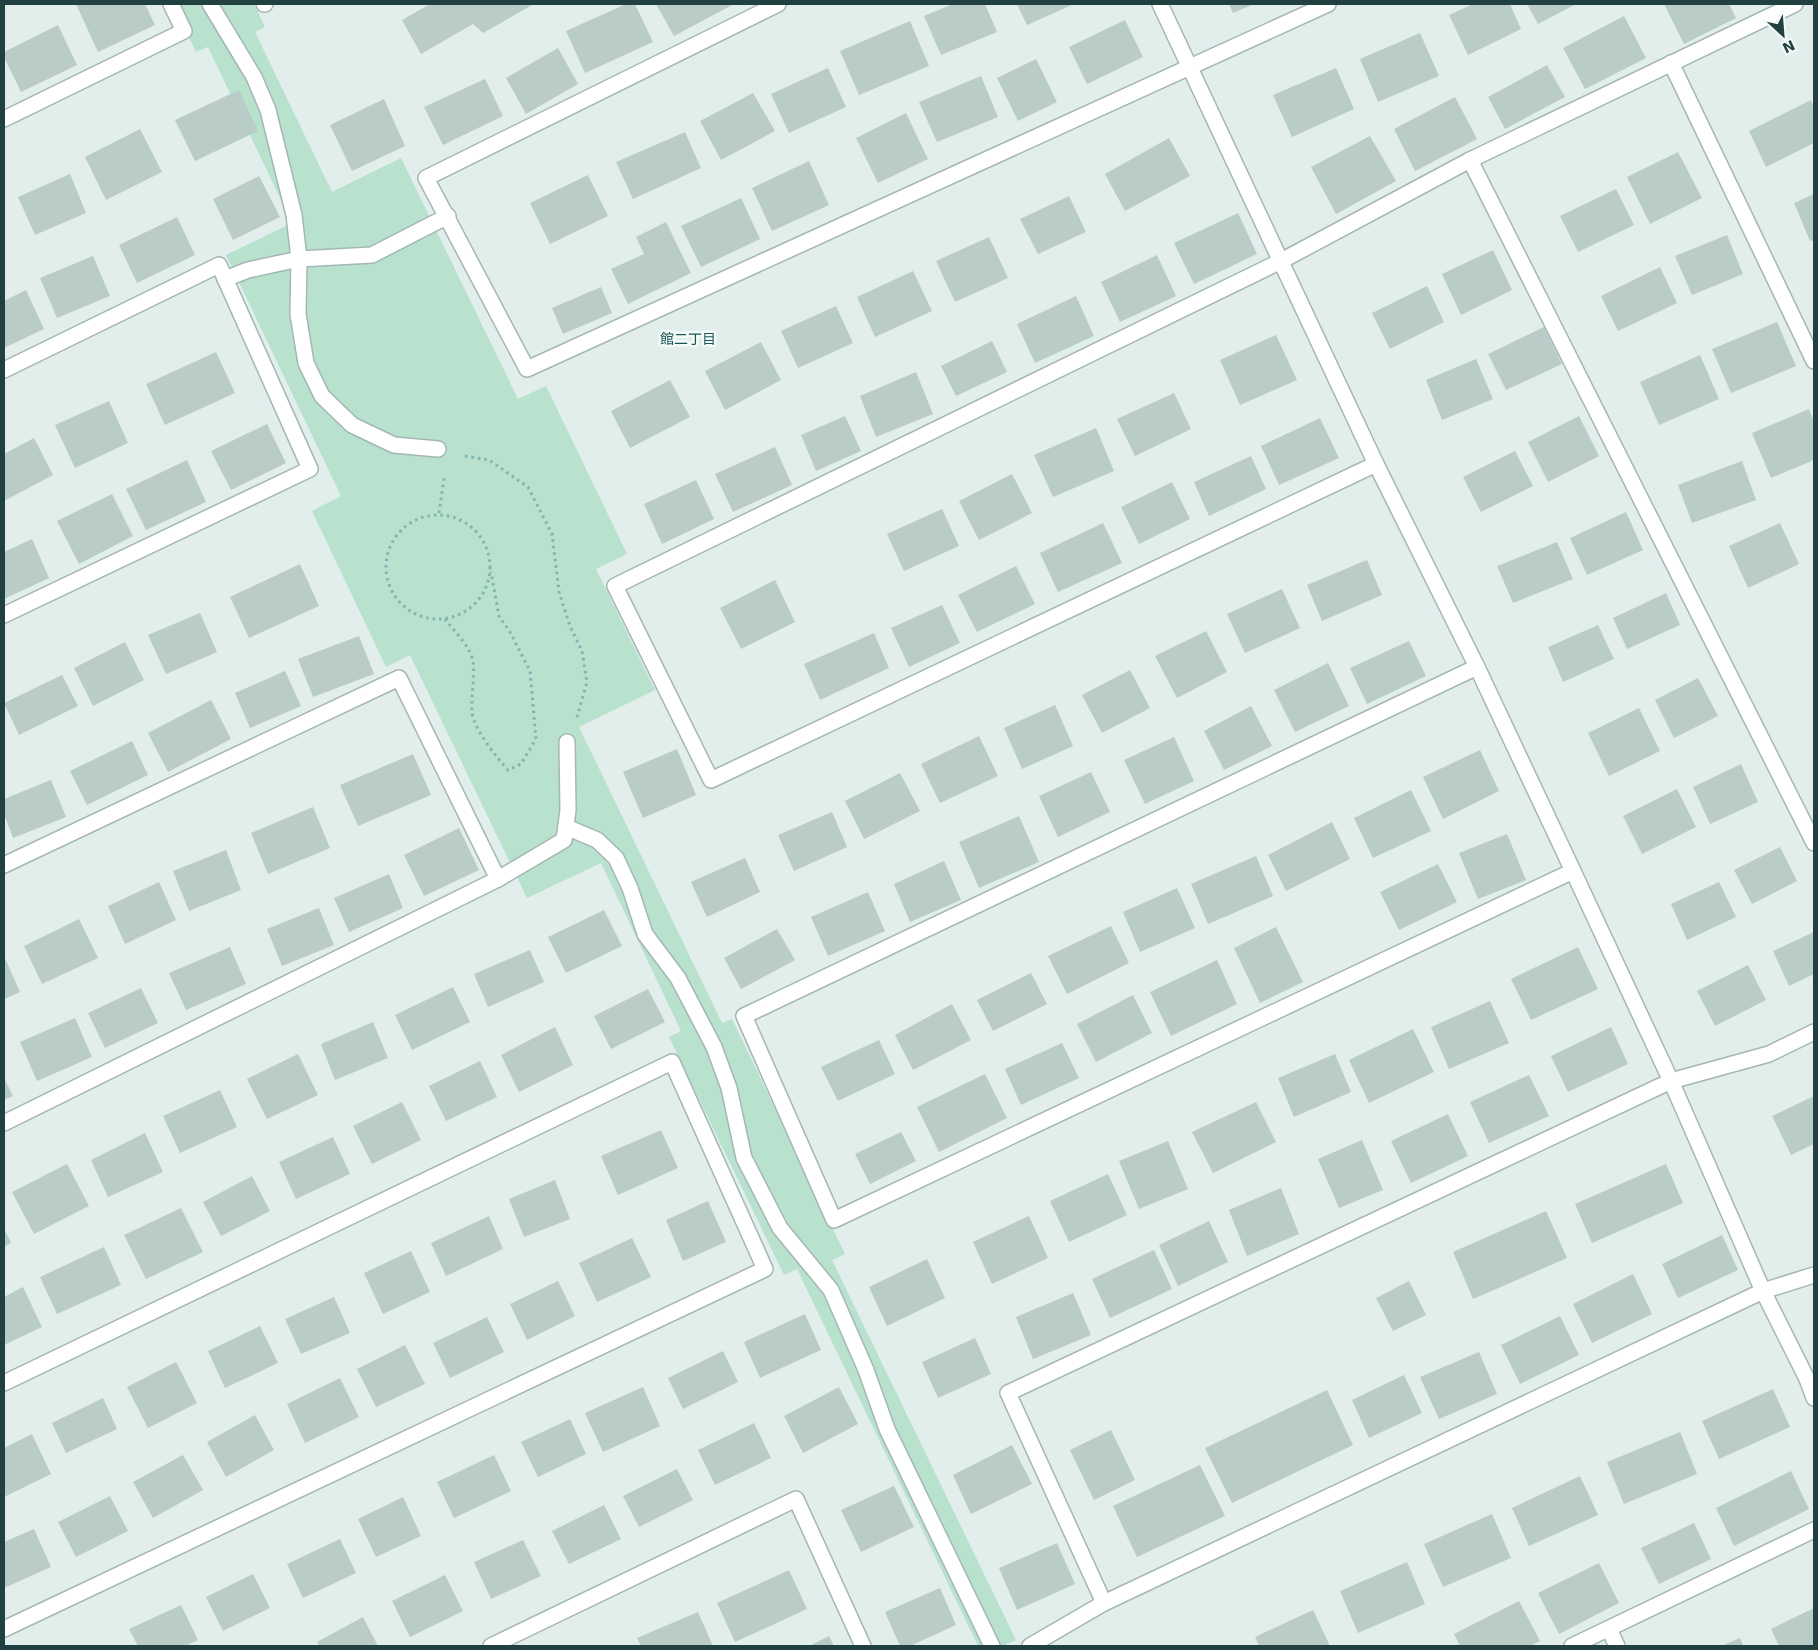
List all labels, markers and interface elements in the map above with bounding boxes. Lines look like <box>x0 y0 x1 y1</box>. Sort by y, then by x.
north arrow <box>1758 10 1808 60</box>
text: N <box>1780 37 1797 56</box>
district label: 館二丁目 <box>660 331 716 347</box>

